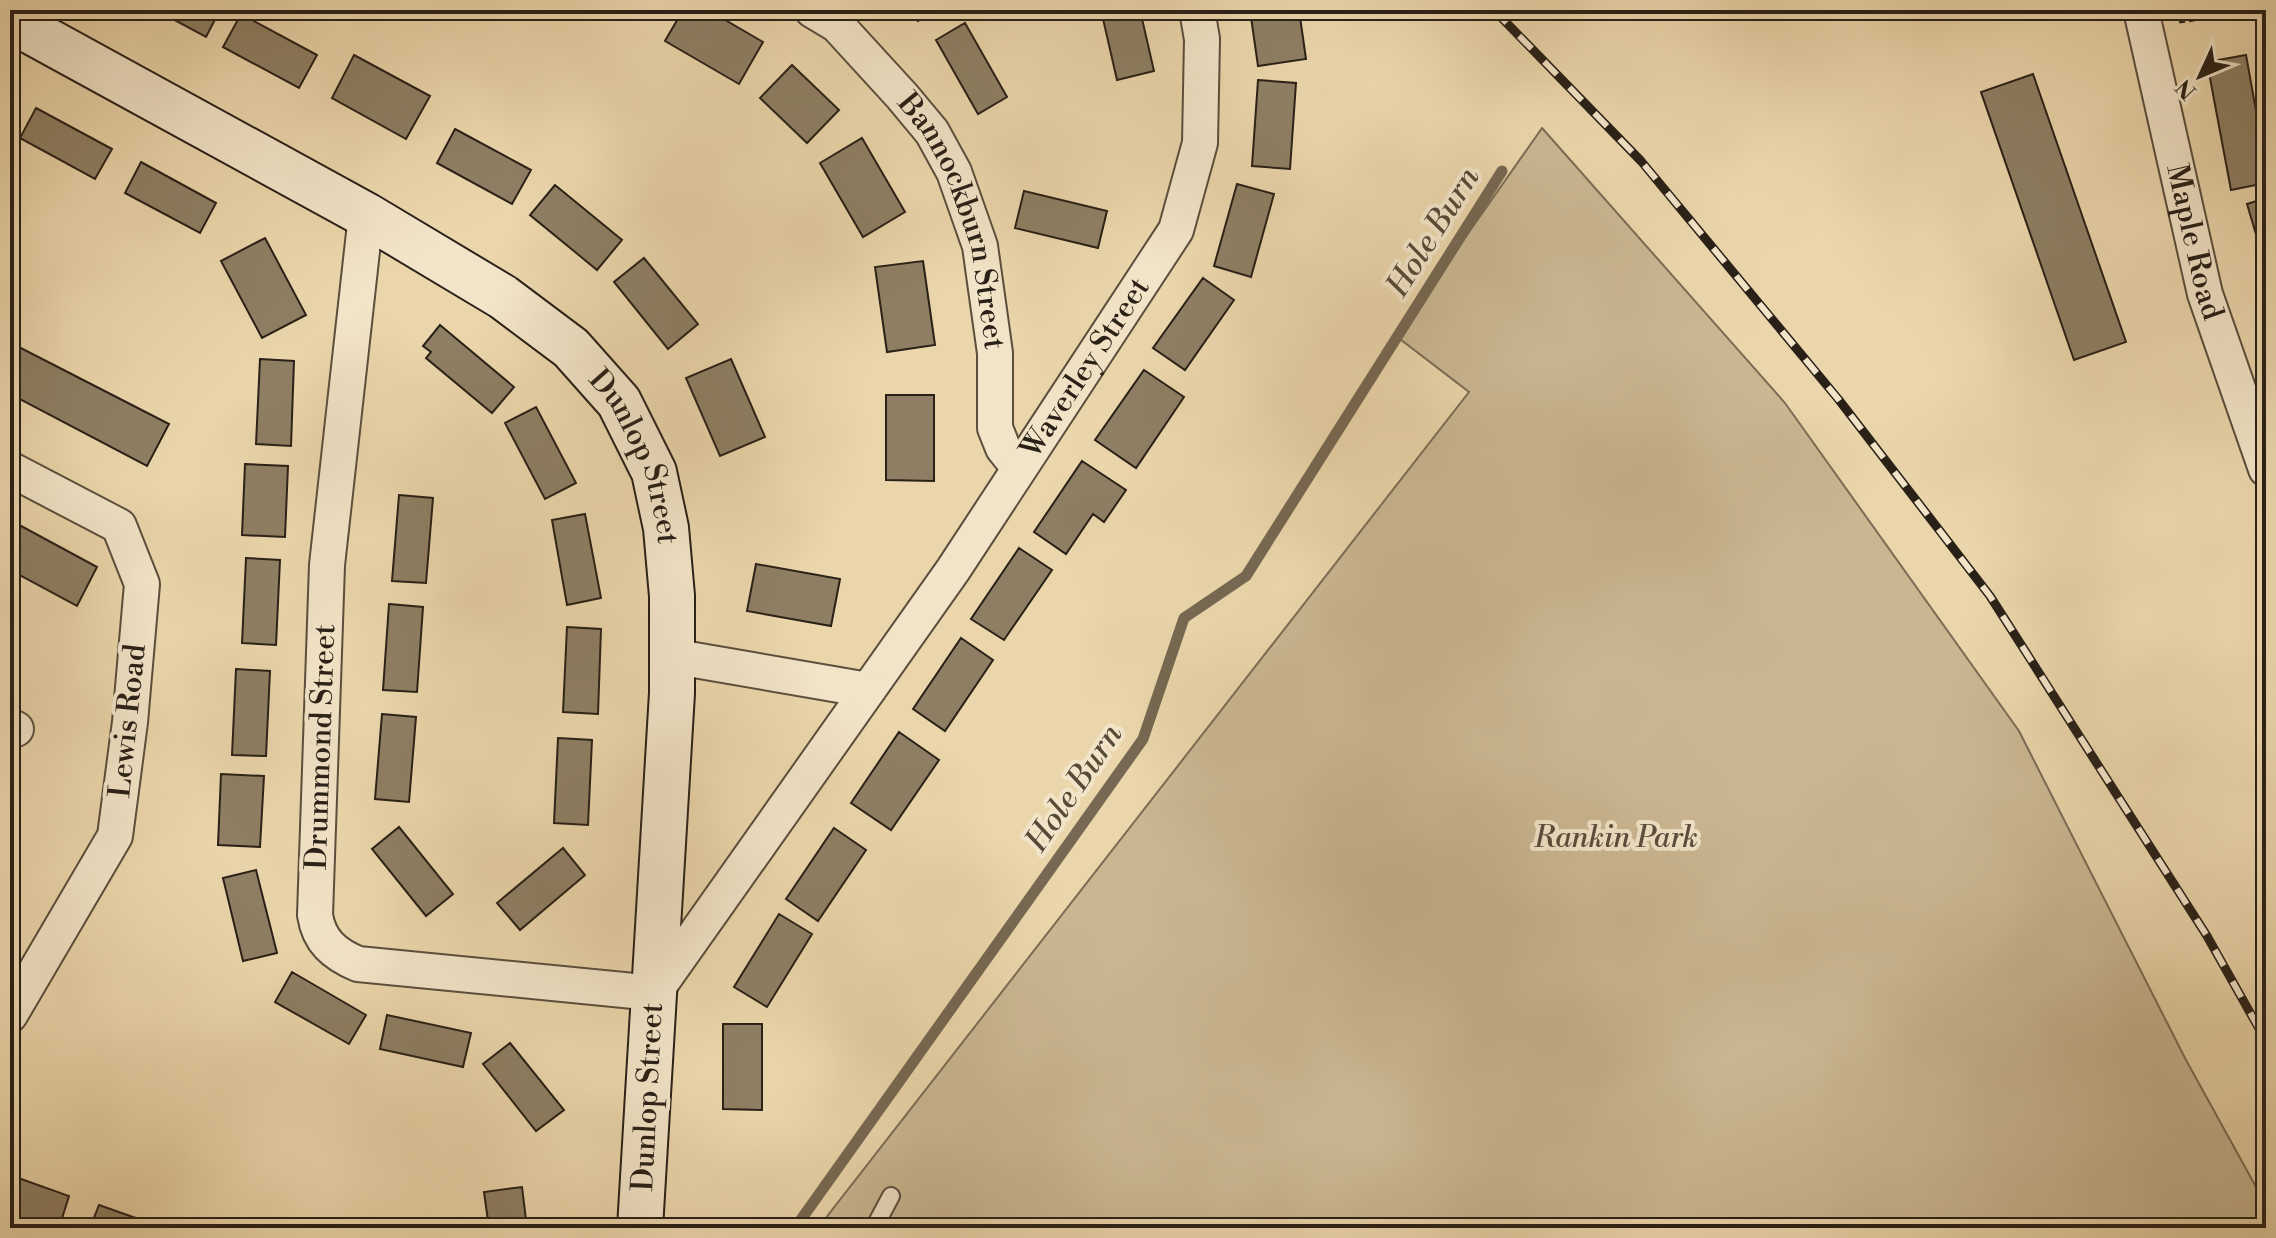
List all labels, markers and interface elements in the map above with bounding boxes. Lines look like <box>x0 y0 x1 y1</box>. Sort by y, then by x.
north arrow <box>2160 36 2240 116</box>
text: N <box>2171 73 2202 104</box>
street label: Bannockburn Street <box>888 85 1013 352</box>
water label: Hole Burn <box>1377 159 1489 305</box>
street label: Maple Road <box>2157 160 2232 325</box>
street label: Waverley Street <box>1012 270 1159 467</box>
street label: Dunlop Street <box>580 361 686 546</box>
street label: Drummond Street <box>298 623 344 871</box>
street label: Lewis Road <box>101 642 155 800</box>
water label: Hole Burn <box>1016 716 1132 860</box>
park label: Rankin Park <box>1533 819 1698 857</box>
street label: Dunlop Street <box>624 1001 672 1192</box>

